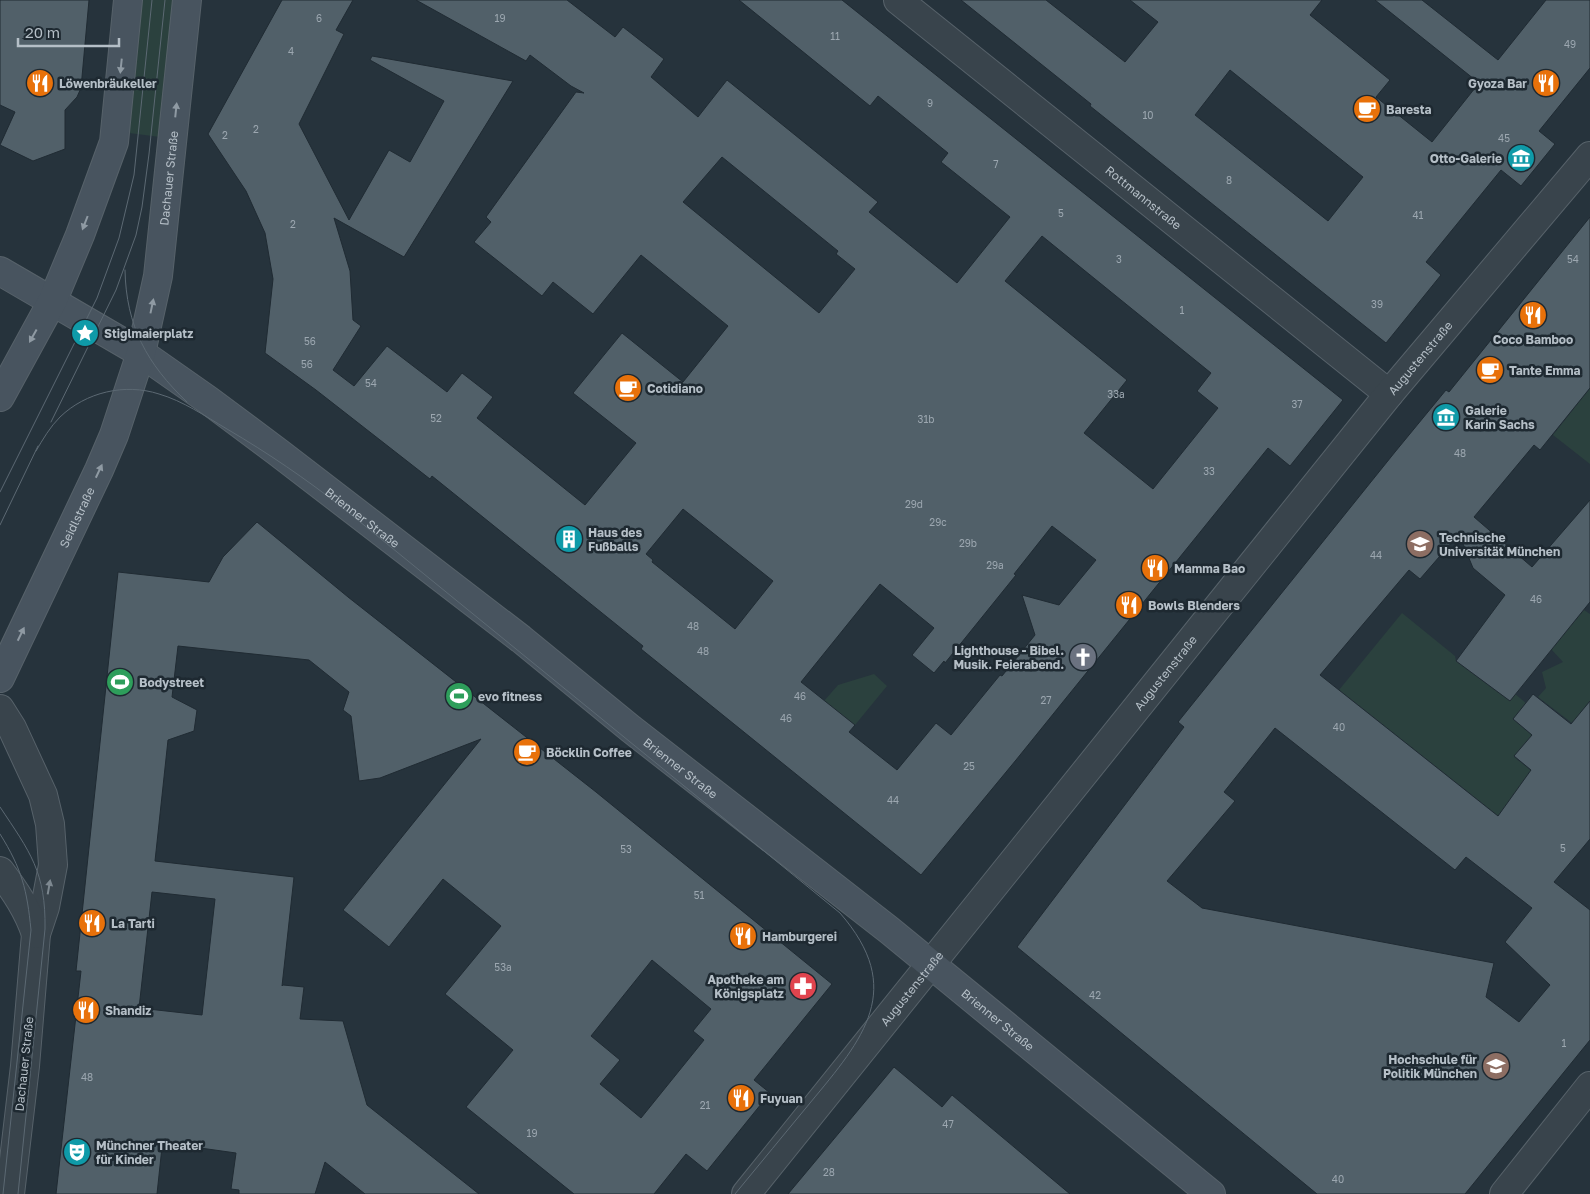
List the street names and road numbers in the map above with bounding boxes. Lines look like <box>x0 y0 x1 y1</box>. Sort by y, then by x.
street label: Dachauer Straße <box>156 130 181 226</box>
street label: Rottmannstraße <box>1103 162 1185 232</box>
street label: Augustenstraße <box>1384 318 1455 398</box>
street label: Seidlstraße <box>56 484 97 550</box>
street label: Brienner Straße <box>322 484 403 551</box>
street label: Augustenstraße <box>1131 632 1200 713</box>
street label: Brienner Straße <box>641 734 721 801</box>
street label: Augustenstraße <box>877 948 946 1029</box>
street label: Brienner Straße <box>959 985 1038 1054</box>
street label: Dachauer Straße <box>12 1016 36 1112</box>

